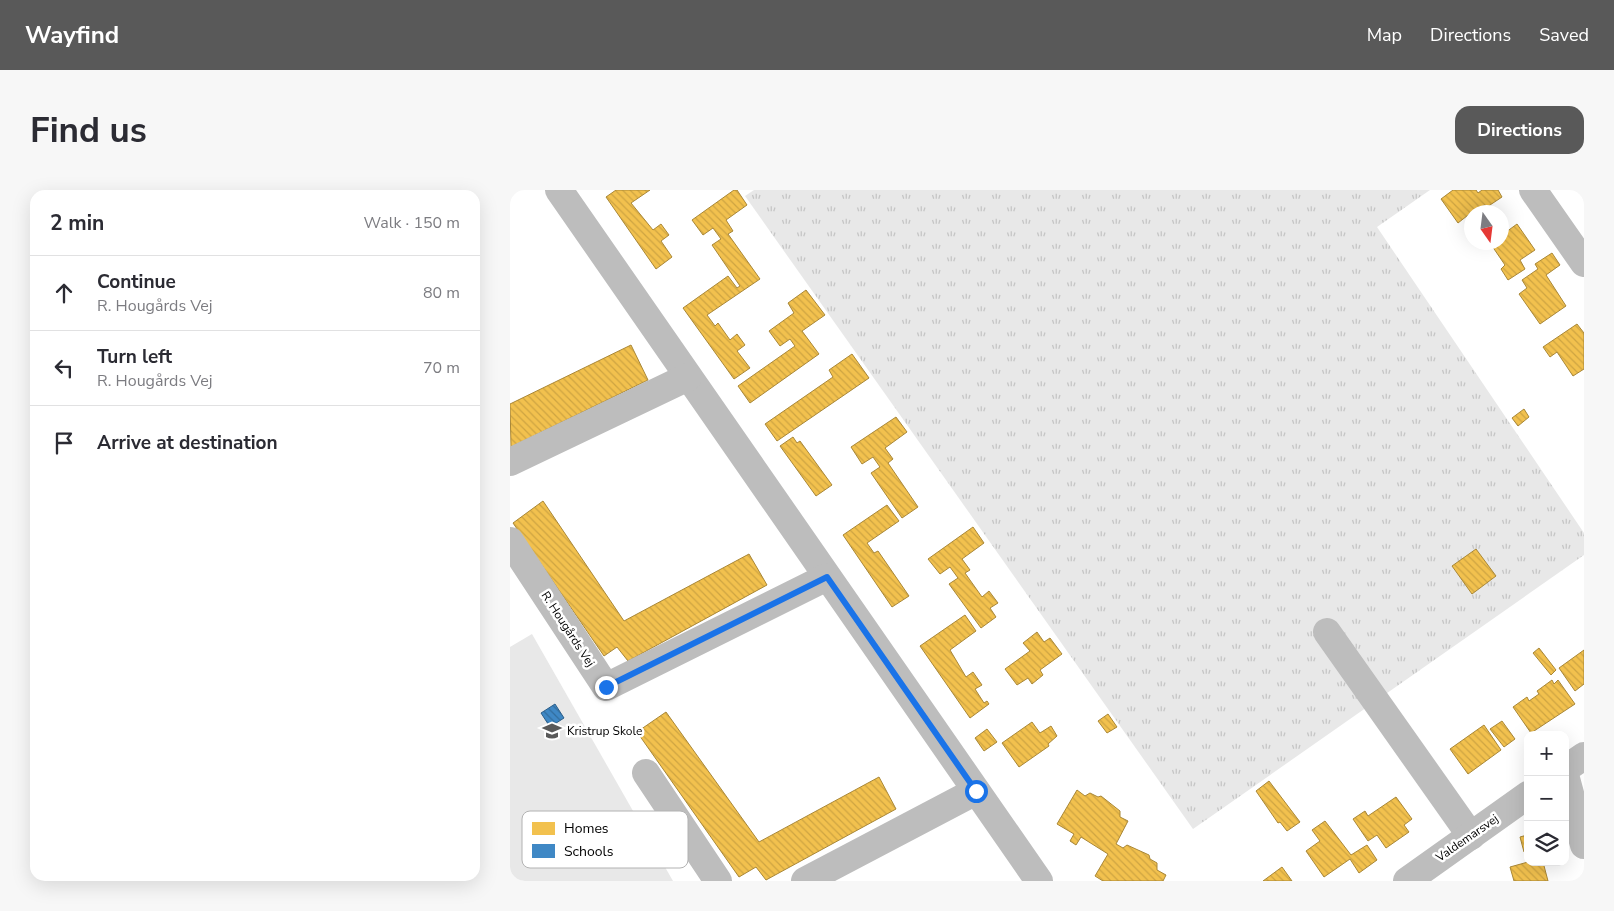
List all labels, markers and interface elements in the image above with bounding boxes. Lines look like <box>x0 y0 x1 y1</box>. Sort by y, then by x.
text: Wayfind <box>25 19 119 51</box>
text: Map <box>1367 23 1402 47</box>
text: Directions <box>1430 23 1511 47</box>
text: Saved <box>1539 23 1589 47</box>
button: Directions <box>1455 106 1584 154</box>
text: Find us <box>30 107 147 154</box>
north arrow <box>1464 205 1509 250</box>
text: 2 min <box>50 209 104 237</box>
text: Walk · 150 m <box>364 212 460 234</box>
text: Continue <box>97 269 176 295</box>
icon: ahead <box>50 279 78 307</box>
text: 80 m <box>423 282 460 304</box>
text: R. Hougårds Vej <box>97 295 213 317</box>
text: Turn left <box>97 344 172 370</box>
icon: left <box>50 354 78 382</box>
text: 70 m <box>423 357 460 379</box>
text: R. Hougårds Vej <box>97 370 213 392</box>
icon: arrive <box>50 429 78 457</box>
text: Arrive at destination <box>97 430 278 456</box>
street label: R. Hougårds Vej <box>538 588 598 670</box>
route end <box>595 676 618 699</box>
school or university icon: Kristrup Skole <box>541 720 563 742</box>
place label: Kristrup Skole <box>567 723 642 739</box>
map controls <box>1524 731 1569 866</box>
button: + <box>1524 731 1569 776</box>
button: − <box>1524 776 1569 821</box>
route start <box>965 780 988 803</box>
legend <box>522 811 688 868</box>
street label: Valdemarsvej <box>1432 811 1501 866</box>
text: Homes <box>564 819 609 838</box>
button: layers <box>1524 821 1569 866</box>
text: Schools <box>564 842 614 861</box>

